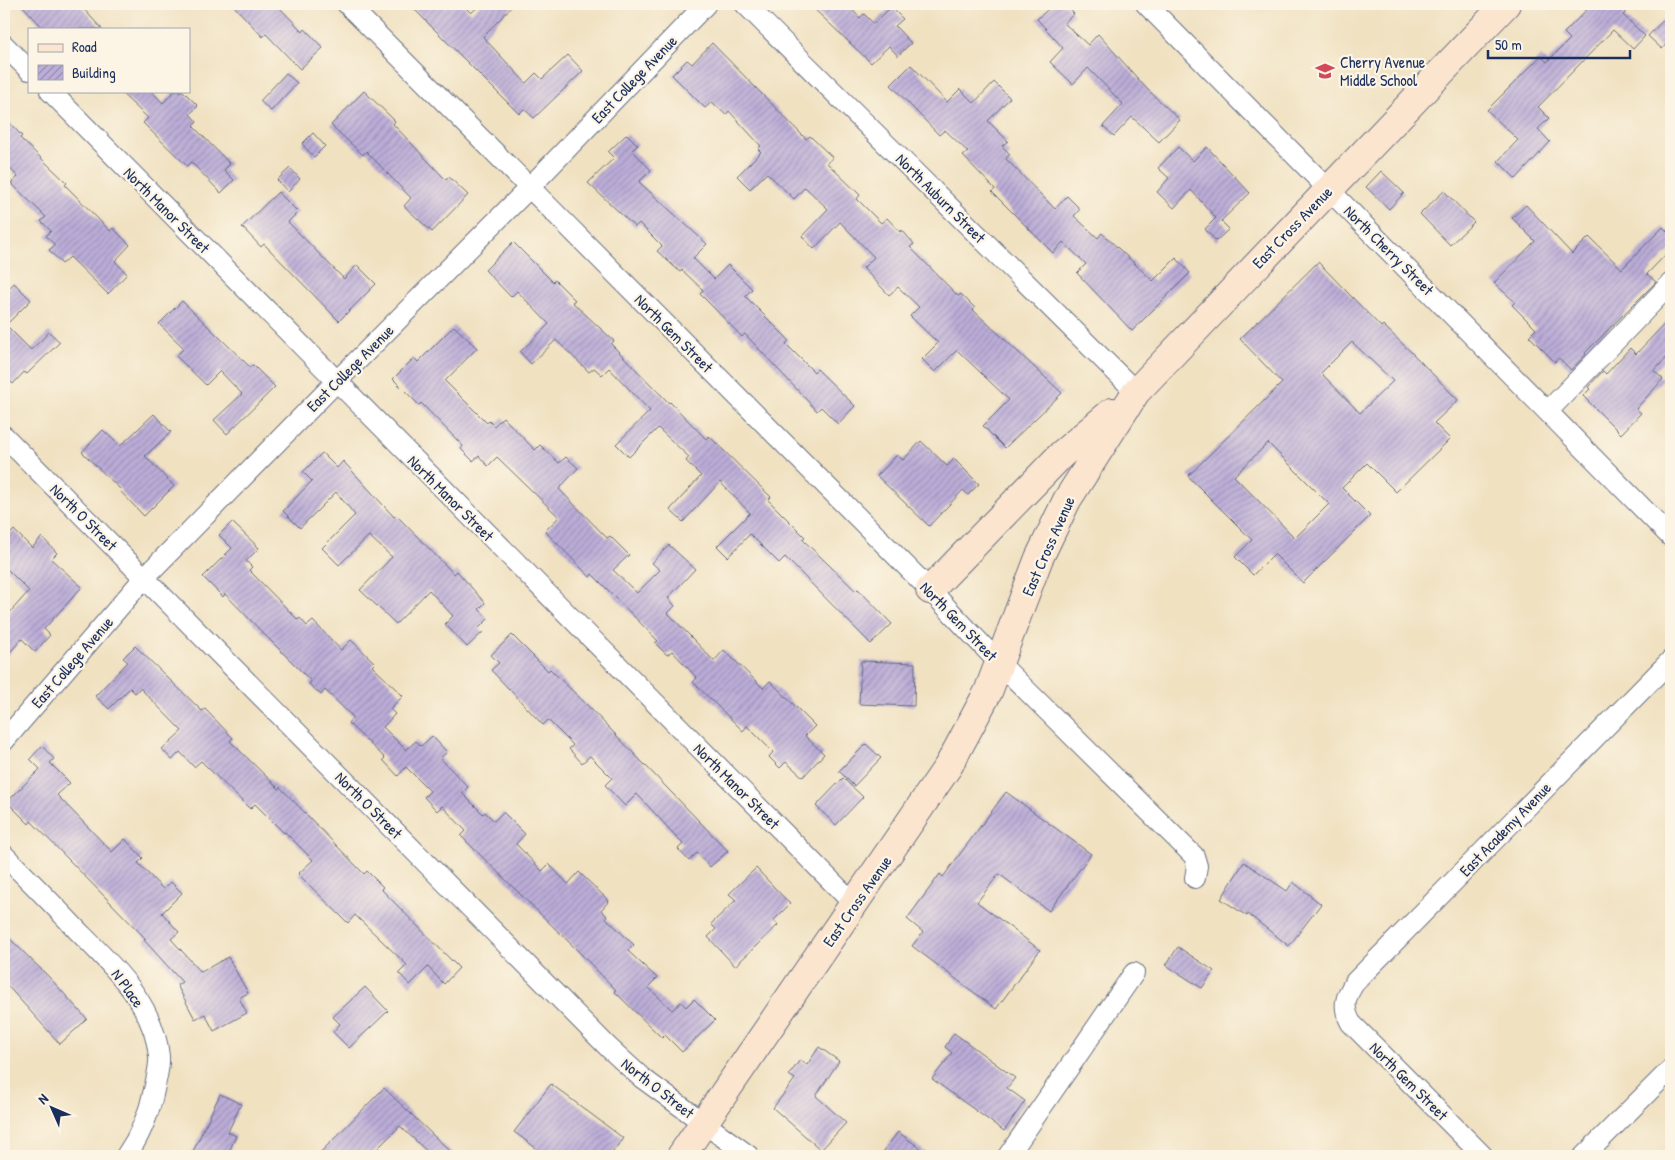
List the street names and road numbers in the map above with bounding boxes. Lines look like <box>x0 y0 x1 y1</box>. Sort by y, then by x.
street label: East College Avenue <box>586 30 682 128</box>
street label: North Auburn Street <box>891 148 991 248</box>
street label: North Manor Street <box>119 162 215 258</box>
street label: East Cross Avenue <box>1247 181 1337 273</box>
street label: North Cherry Street <box>1339 200 1439 300</box>
street label: North Gem Street <box>630 289 718 377</box>
street label: East College Avenue <box>302 319 399 416</box>
street label: North Manor Street <box>403 450 499 546</box>
street label: North O Street <box>46 479 123 556</box>
street label: East Cross Avenue <box>1016 492 1080 599</box>
street label: North Gem Street <box>915 576 1003 666</box>
street label: East College Avenue <box>26 611 118 713</box>
street label: North Manor Street <box>689 738 785 834</box>
street label: North O Street <box>331 767 408 844</box>
street label: East Academy Avenue <box>1454 776 1556 881</box>
street label: East Cross Avenue <box>817 850 897 951</box>
street label: N Place <box>106 964 150 1012</box>
street label: North Gem Street <box>1365 1037 1453 1125</box>
street label: North O Street <box>617 1053 699 1124</box>

